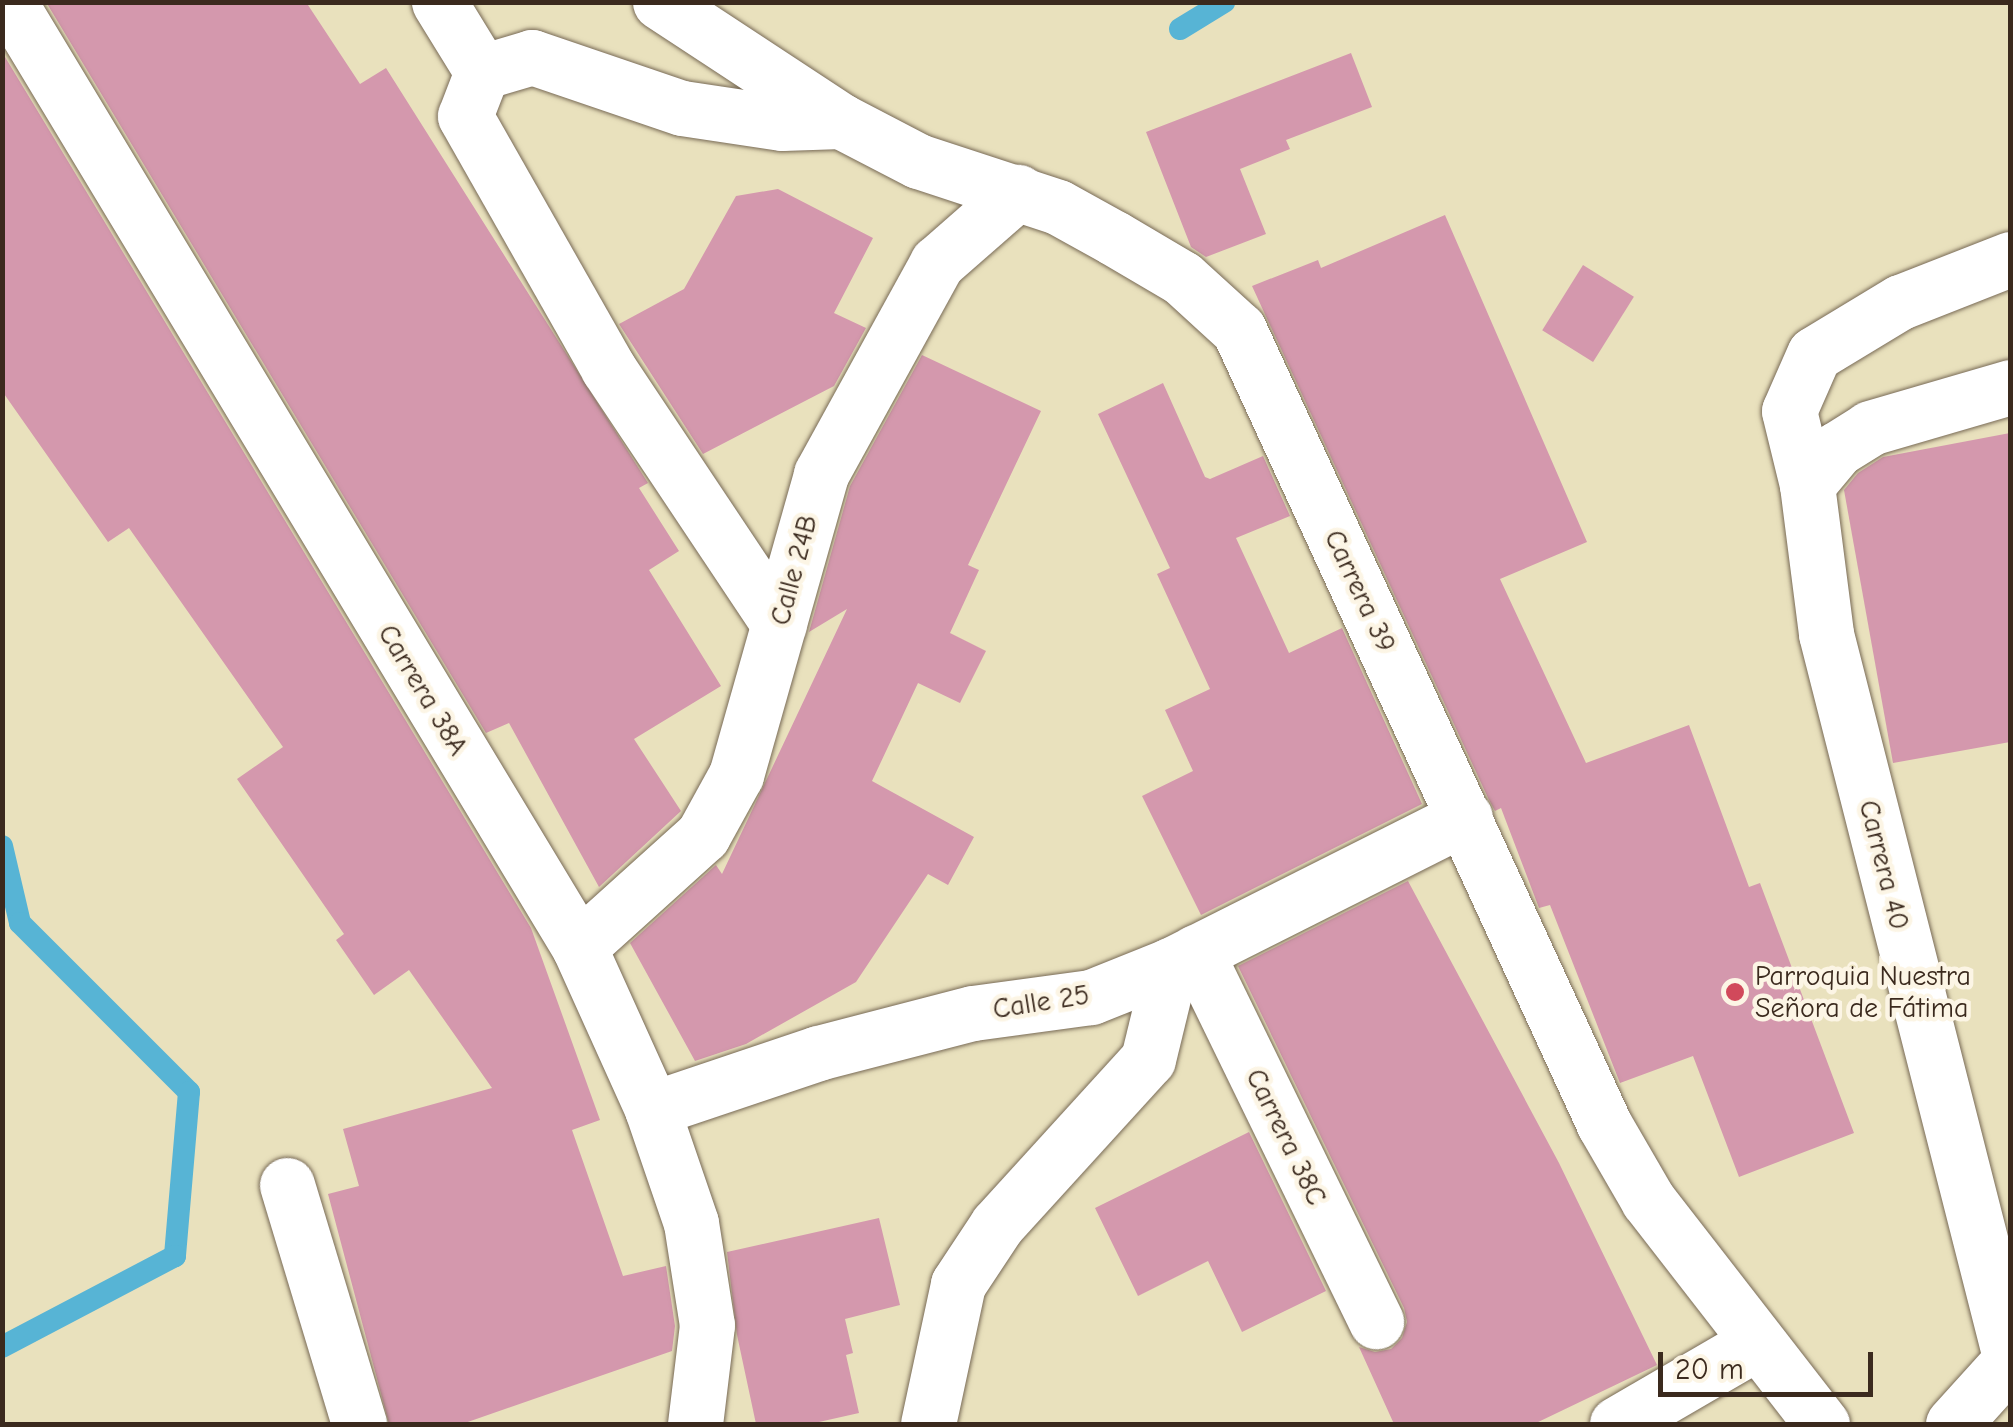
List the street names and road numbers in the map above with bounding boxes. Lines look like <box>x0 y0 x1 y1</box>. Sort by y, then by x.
street label: Calle 24B <box>763 511 825 629</box>
street label: Carrera 39 <box>1317 525 1403 657</box>
street label: Carrera 38A <box>371 619 475 761</box>
street label: Carrera 40 <box>1852 797 1916 933</box>
street label: Calle 25 <box>990 978 1092 1026</box>
street label: Carrera 38C <box>1239 1063 1333 1211</box>

